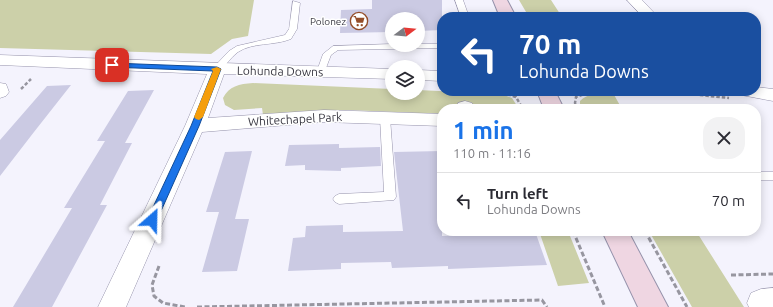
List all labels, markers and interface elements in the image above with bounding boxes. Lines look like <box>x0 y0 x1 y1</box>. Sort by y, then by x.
supermarket icon: Polonez <box>349 11 369 31</box>
north arrow <box>385 12 425 52</box>
map controls <box>385 12 425 100</box>
place label: Polonez <box>310 16 346 27</box>
icon: left <box>453 28 505 80</box>
text: 70 m <box>519 28 581 59</box>
pin <box>95 48 129 82</box>
icon: arrive <box>101 54 123 76</box>
button: layers <box>385 60 425 100</box>
text: Lohunda Downs <box>519 61 649 81</box>
street label: Lohunda Downs <box>237 64 323 78</box>
street label: Whitechapel Park <box>248 110 342 128</box>
text: 1 min <box>453 117 514 144</box>
button: close <box>703 117 745 159</box>
text: 110 m · 11:16 <box>453 146 531 160</box>
text: Turn left <box>487 185 548 202</box>
icon: left <box>453 190 475 212</box>
text: 70 m <box>712 192 745 209</box>
position arrow <box>131 199 173 241</box>
text: Lohunda Downs <box>487 202 581 216</box>

